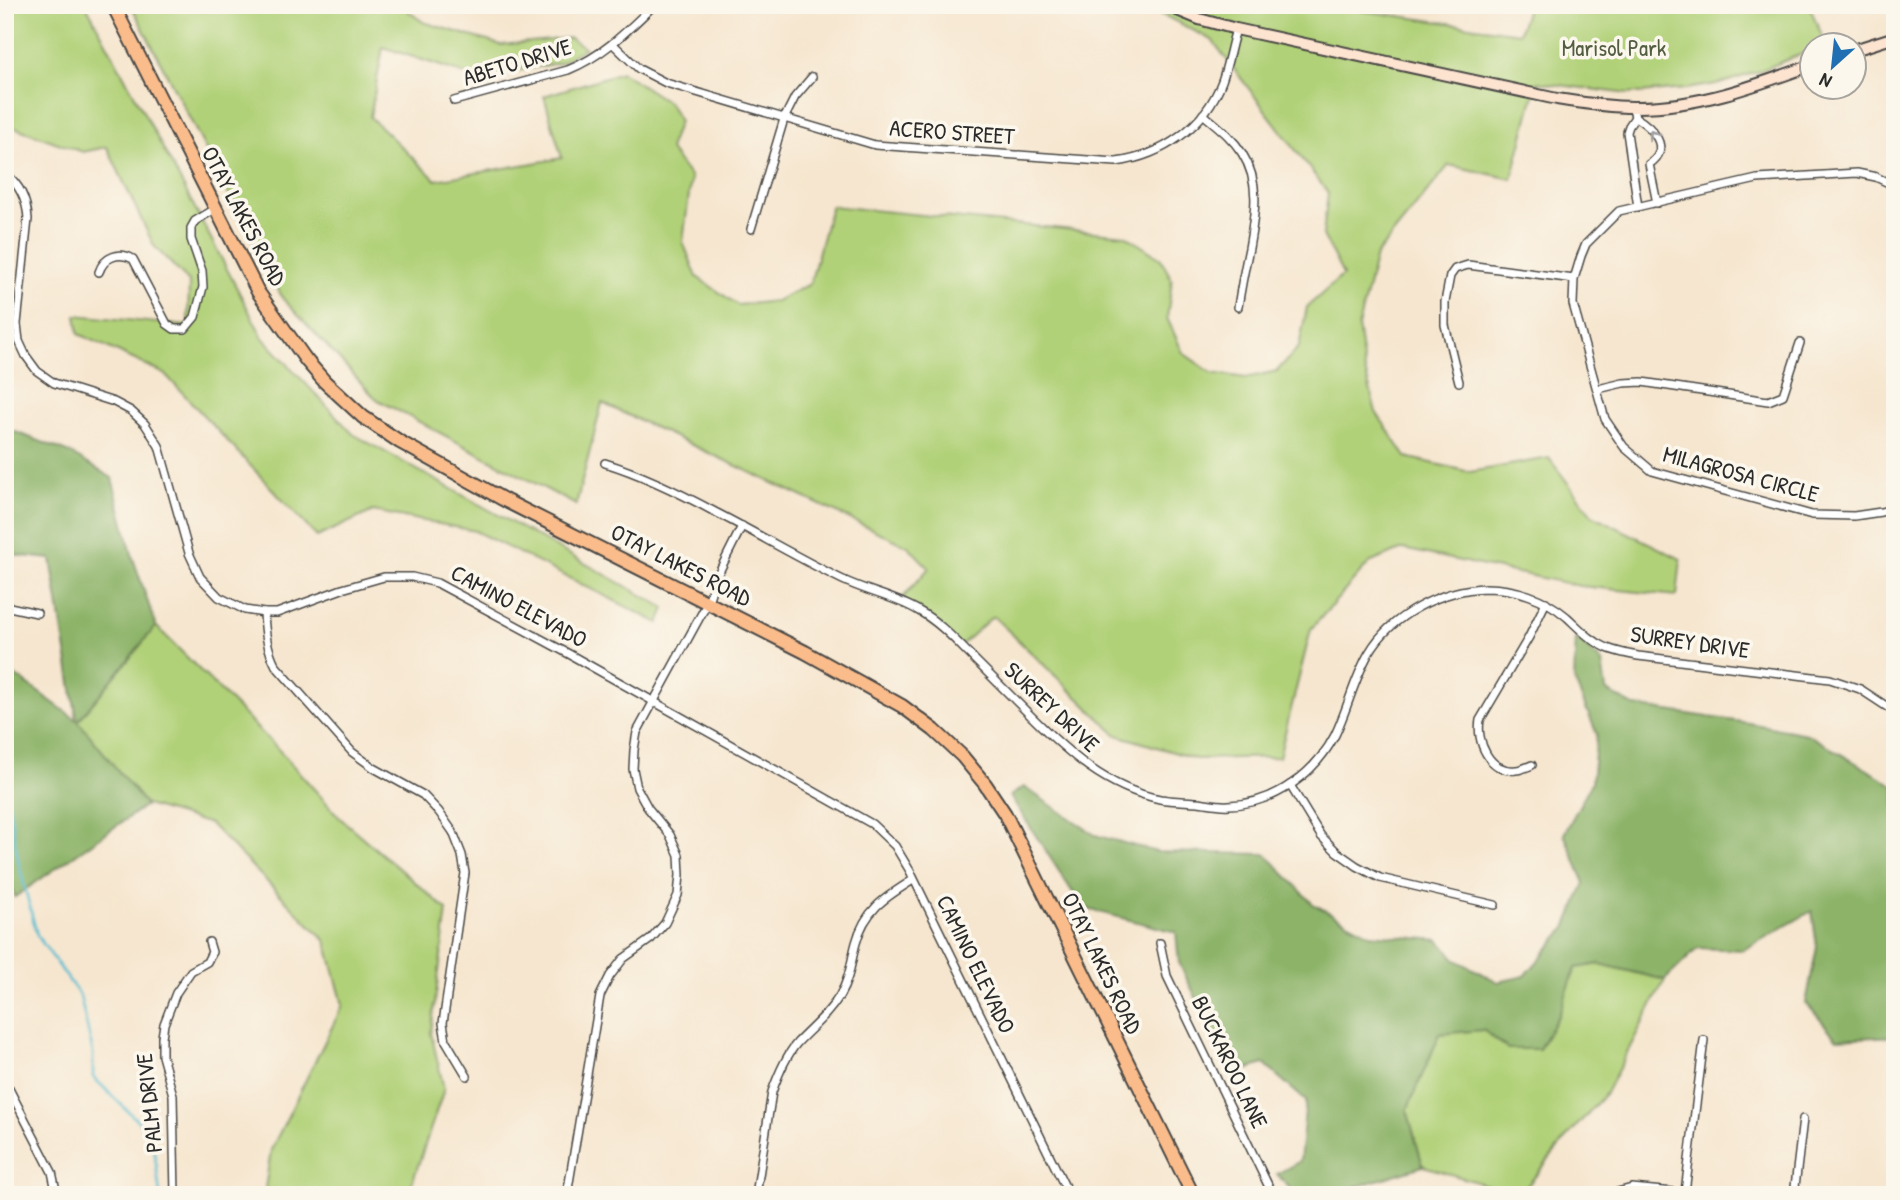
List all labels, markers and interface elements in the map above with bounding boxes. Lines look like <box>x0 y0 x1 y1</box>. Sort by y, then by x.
street label: ABETO DRIVE <box>459 30 575 93</box>
park label: Marisol Park <box>1562 32 1667 63</box>
north arrow <box>1798 32 1868 102</box>
text: N <box>1815 67 1836 95</box>
street label: ACERO STREET <box>888 112 1016 151</box>
one-way arrow <box>1648 129 1661 142</box>
street label: OTAY LAKES ROAD <box>195 141 294 291</box>
street label: MILAGROSA CIRCLE <box>1660 438 1822 509</box>
street label: OTAY LAKES ROAD <box>606 516 757 613</box>
street label: CAMINO ELEVADO <box>446 557 593 654</box>
street label: SURREY DRIVE <box>1629 618 1751 665</box>
street label: SURREY DRIVE <box>998 655 1107 759</box>
street label: OTAY LAKES ROAD <box>1055 887 1150 1039</box>
street label: CAMINO ELEVADO <box>930 890 1023 1038</box>
street label: BUCKAROO LANE <box>1185 990 1276 1133</box>
street label: PALM DRIVE <box>128 1052 169 1154</box>

